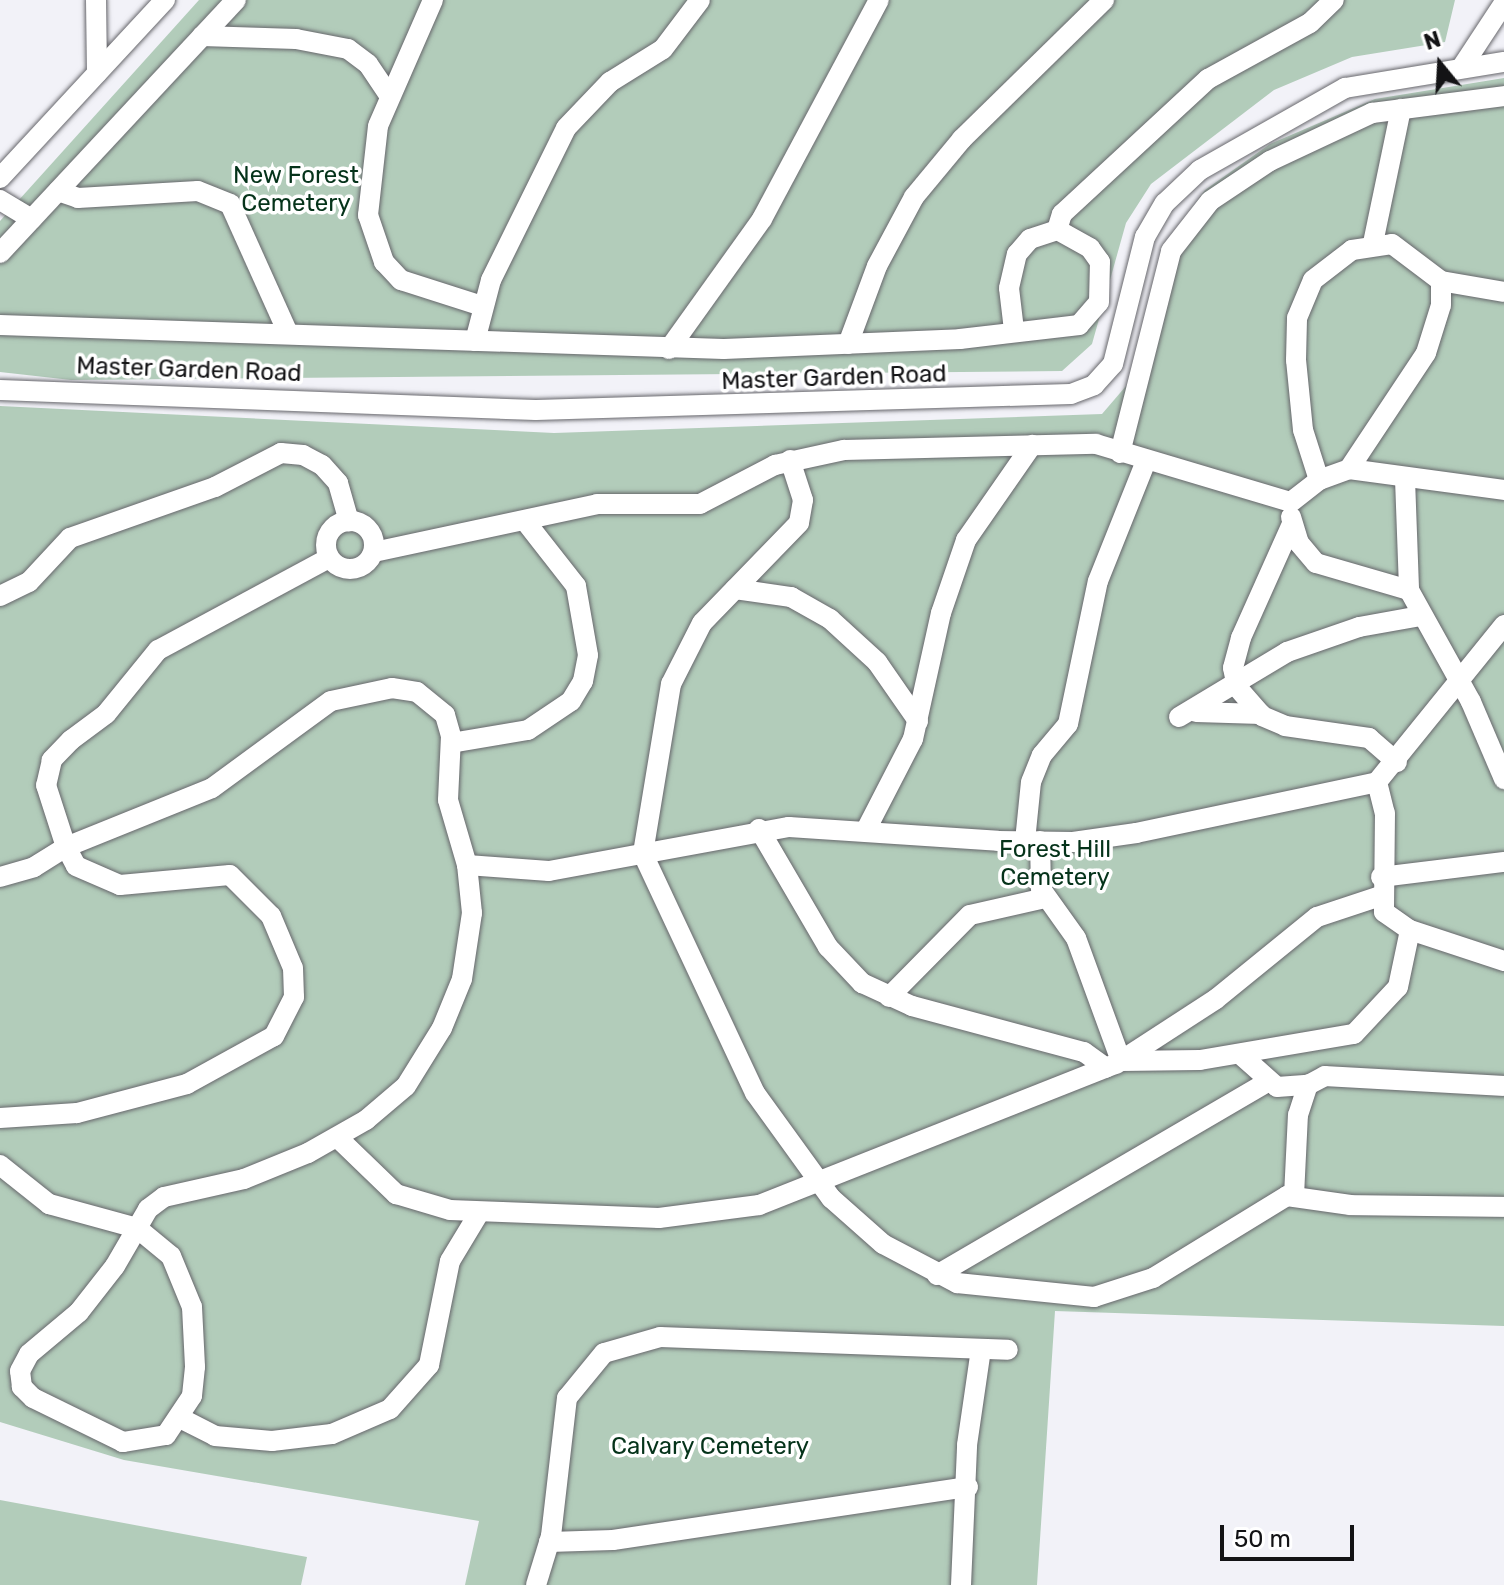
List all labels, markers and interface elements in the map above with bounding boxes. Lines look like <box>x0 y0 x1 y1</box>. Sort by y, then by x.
north arrow <box>1400 24 1480 104</box>
text: N <box>1421 25 1444 56</box>
park label: New Forest Cemetery <box>233 162 359 218</box>
street label: Master Garden Road <box>76 352 302 388</box>
street label: Master Garden Road <box>721 360 947 396</box>
park label: Forest Hill Cemetery <box>999 836 1111 892</box>
park label: Calvary Cemetery <box>611 1433 809 1461</box>
scale bar <box>1224 1509 1358 1559</box>
text: 50 m <box>1234 1525 1291 1553</box>

